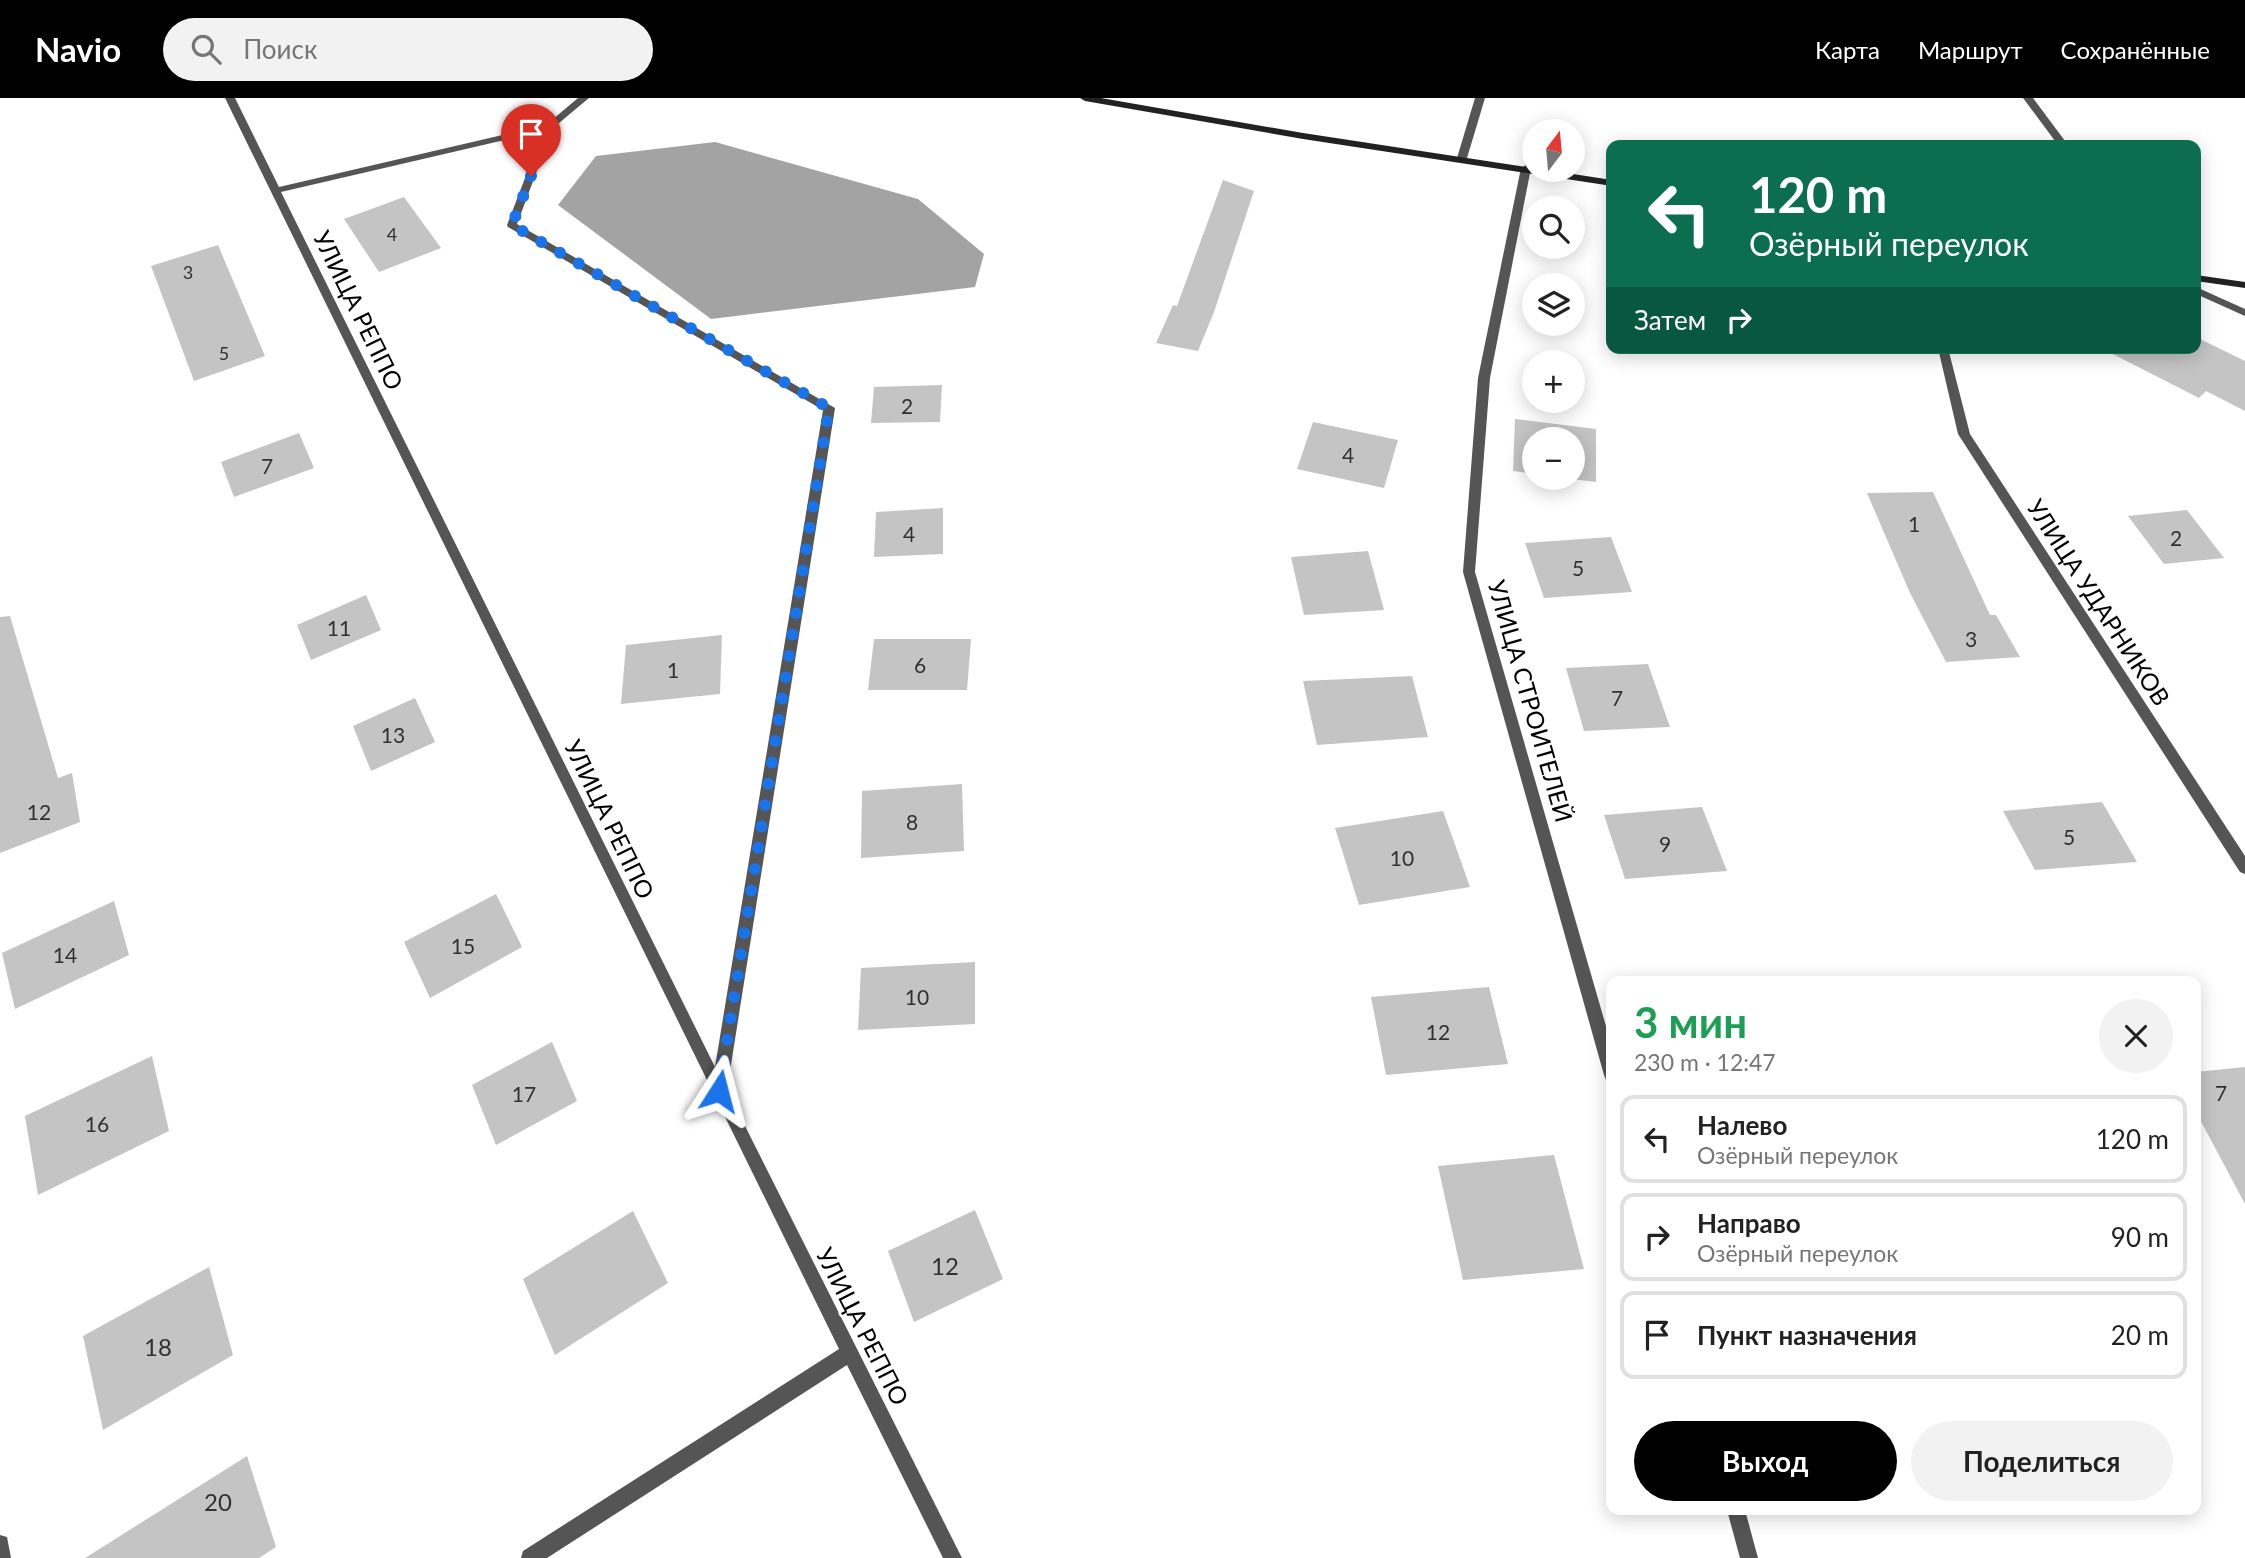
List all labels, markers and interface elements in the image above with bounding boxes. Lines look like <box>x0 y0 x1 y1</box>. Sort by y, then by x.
search box <box>163 18 653 81</box>
text: Navio <box>35 29 121 69</box>
icon: search <box>187 30 225 68</box>
text: Поиск <box>243 33 317 65</box>
text: Карта <box>1815 35 1880 64</box>
text: Маршрут <box>1918 35 2023 64</box>
text: Сохранённые <box>2061 35 2210 64</box>
pin <box>501 104 561 176</box>
icon: arrive <box>512 115 550 153</box>
north arrow <box>1522 119 1586 182</box>
map controls <box>1522 119 1585 490</box>
text: 120 m <box>1749 165 1887 223</box>
icon: left <box>1634 168 1725 259</box>
button: search <box>1522 196 1585 259</box>
house number: 4 <box>387 223 397 245</box>
text: Озёрный переулок <box>1749 224 2029 263</box>
street label: УЛИЦА РЕППО <box>308 226 410 394</box>
house number: 3 <box>183 261 193 283</box>
button: layers <box>1522 273 1585 336</box>
icon: right <box>1720 301 1758 339</box>
text: Затем <box>1634 304 1706 336</box>
house number: 5 <box>219 342 229 364</box>
button: + <box>1522 350 1585 413</box>
house number: 2 <box>901 393 913 418</box>
button: − <box>1522 427 1585 490</box>
house number: 4 <box>1342 442 1354 467</box>
house number: 7 <box>261 453 273 478</box>
street label: УЛИЦА УДАРНИКОВ <box>2021 493 2177 711</box>
house number: 1 <box>1908 511 1920 536</box>
house number: 4 <box>903 521 915 546</box>
house number: 2 <box>2170 525 2182 550</box>
house number: 5 <box>1572 555 1584 580</box>
street label: УЛИЦА СТРОИТЕЛЕЙ <box>1483 577 1579 825</box>
house number: 11 <box>327 615 351 640</box>
house number: 3 <box>1965 626 1977 651</box>
house number: 6 <box>914 652 926 677</box>
house number: 1 <box>667 657 679 682</box>
house number: 7 <box>1611 685 1623 710</box>
house number: 13 <box>381 722 405 747</box>
street label: УЛИЦА РЕППО <box>559 735 661 903</box>
house number: 12 <box>27 799 51 824</box>
house number: 8 <box>906 809 918 834</box>
house number: 5 <box>2063 824 2075 849</box>
house number: 9 <box>1659 831 1671 856</box>
house number: 10 <box>1390 845 1414 870</box>
house number: 15 <box>451 933 475 958</box>
house number: 14 <box>53 942 77 967</box>
house number: 10 <box>905 984 929 1009</box>
text: 3 мин <box>1634 997 1747 1047</box>
button: close <box>2099 999 2173 1073</box>
house number: 12 <box>1426 1019 1450 1044</box>
text: 230 m · 12:47 <box>1634 1048 1776 1076</box>
position arrow <box>682 1054 756 1128</box>
house number: 7 <box>2215 1080 2227 1105</box>
house number: 17 <box>512 1081 536 1106</box>
text: Налево <box>1697 1109 1787 1141</box>
house number: 16 <box>85 1111 109 1136</box>
icon: left <box>1638 1120 1676 1158</box>
text: 120 m <box>2096 1123 2169 1155</box>
text: Озёрный переулок <box>1697 1141 1898 1169</box>
text: Направо <box>1697 1207 1801 1239</box>
icon: right <box>1638 1218 1676 1256</box>
text: 90 m <box>2111 1221 2169 1253</box>
text: Озёрный переулок <box>1697 1239 1898 1267</box>
street label: УЛИЦА РЕППО <box>811 1242 915 1410</box>
house number: 12 <box>931 1251 959 1280</box>
icon: arrive <box>1638 1316 1676 1354</box>
text: Пункт назначения <box>1697 1319 1917 1351</box>
text: 20 m <box>2111 1319 2169 1351</box>
house number: 18 <box>144 1332 172 1361</box>
button: Выход <box>1634 1421 1897 1501</box>
button: Поделиться <box>1911 1421 2173 1501</box>
house number: 20 <box>204 1487 232 1516</box>

